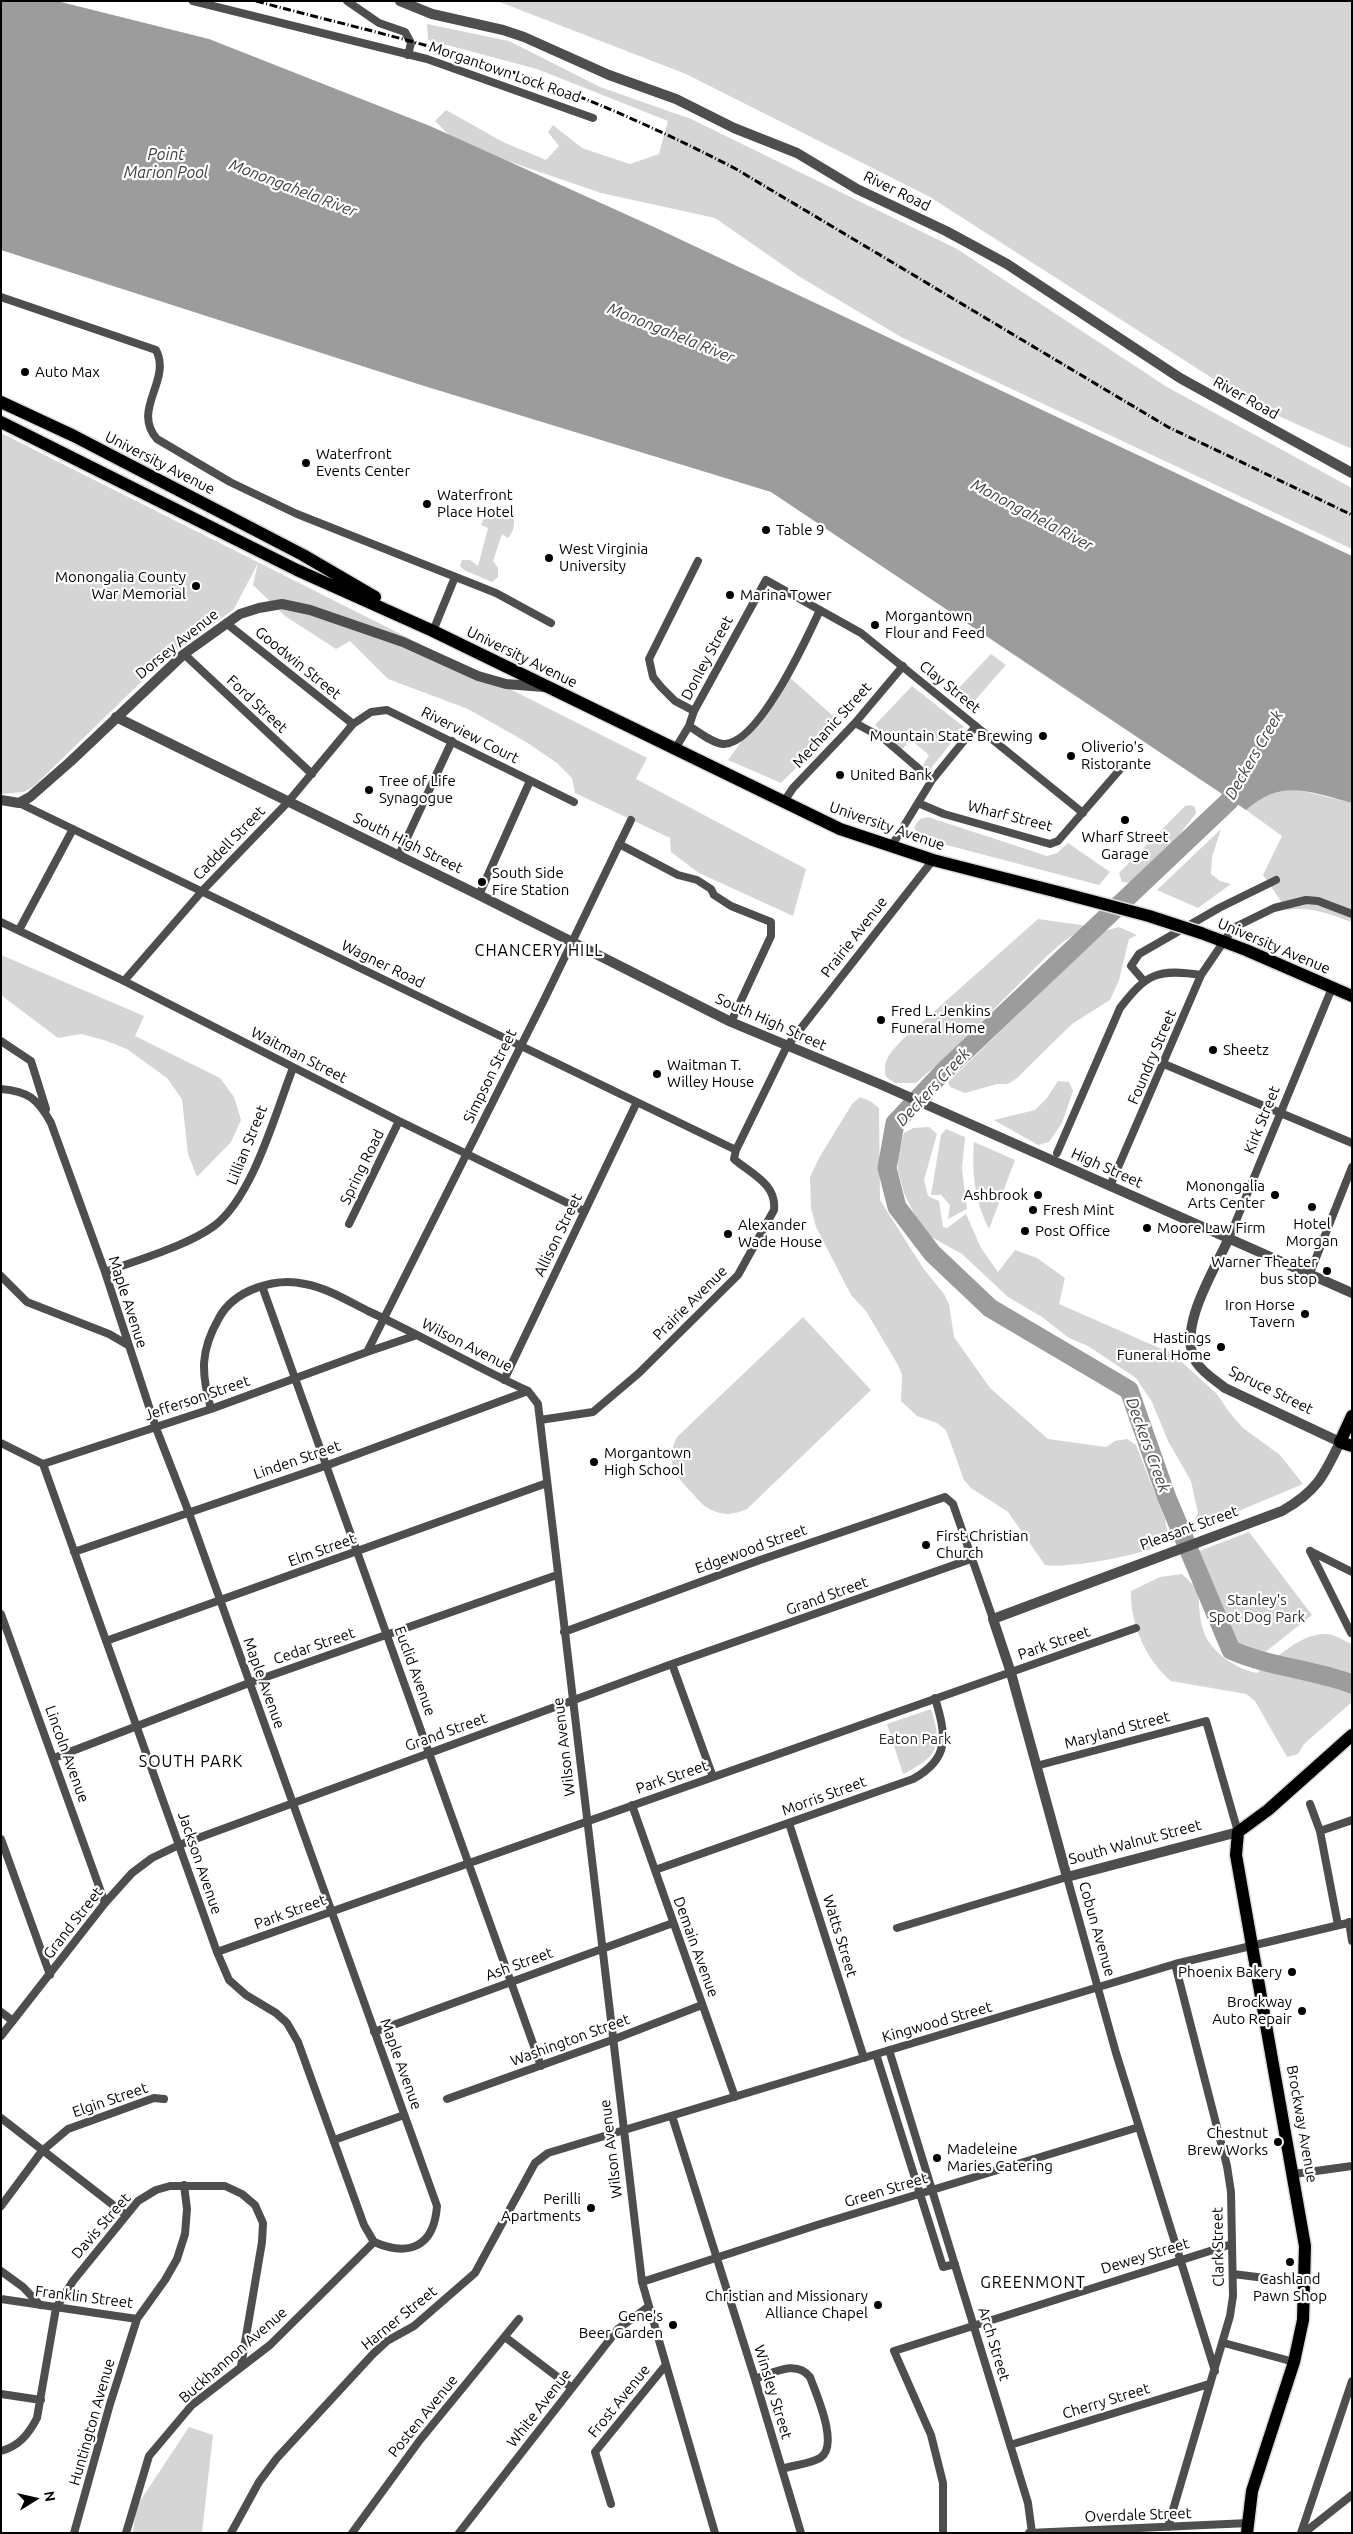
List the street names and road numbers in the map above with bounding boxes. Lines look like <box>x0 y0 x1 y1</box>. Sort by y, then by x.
street label: Morgantown Lock Road <box>427 38 583 106</box>
street label: River Road <box>861 167 933 215</box>
street label: River Road <box>1210 373 1282 423</box>
street label: University Avenue <box>102 428 218 498</box>
street label: Dorsey Avenue <box>132 605 222 683</box>
street label: Donley Street <box>677 613 737 703</box>
street label: University Avenue <box>464 622 580 692</box>
street label: Goodwin Street <box>251 623 345 703</box>
street label: Clay Street <box>916 657 984 717</box>
street label: Ford Street <box>223 671 291 737</box>
street label: Mechanic Street <box>789 678 875 772</box>
street label: Riverview Court <box>418 703 522 767</box>
street label: Wharf Street <box>966 797 1054 835</box>
street label: University Avenue <box>827 798 947 854</box>
street label: Caddell Street <box>189 802 269 884</box>
street label: South High Street <box>350 809 466 877</box>
street label: Prairie Avenue <box>817 893 891 981</box>
street label: University Avenue <box>1215 914 1333 978</box>
street label: Wagner Road <box>338 936 428 992</box>
street label: South High Street <box>713 989 829 1055</box>
street label: Foundry Street <box>1124 1007 1180 1107</box>
street label: Waitman Street <box>248 1023 350 1087</box>
street label: Simpson Street <box>459 1026 521 1126</box>
street label: Kirk Street <box>1240 1083 1284 1157</box>
street label: Lillian Street <box>223 1103 271 1187</box>
street label: Spring Road <box>336 1127 388 1207</box>
street label: High Street <box>1068 1144 1146 1192</box>
street label: Allison Street <box>530 1190 586 1280</box>
street label: Maple Avenue <box>105 1254 151 1350</box>
street label: Prairie Avenue <box>649 1262 731 1344</box>
street label: Wilson Avenue <box>419 1314 515 1376</box>
street label: Spruce Street <box>1226 1362 1316 1418</box>
street label: Jefferson Street <box>142 1372 252 1424</box>
street label: Linden Street <box>251 1437 343 1483</box>
street label: Pleasant Street <box>1138 1502 1240 1554</box>
street label: Edgewood Street <box>693 1520 809 1578</box>
street label: Elm Street <box>286 1529 358 1571</box>
street label: Grand Street <box>784 1573 870 1619</box>
street label: Park Street <box>1016 1622 1092 1664</box>
street label: Cedar Street <box>271 1624 357 1668</box>
street label: Euclid Avenue <box>390 1624 440 1718</box>
street label: Maple Avenue <box>239 1635 289 1731</box>
street label: Wilson Avenue <box>549 1696 579 1798</box>
street label: Lincoln Avenue <box>41 1703 93 1805</box>
street label: Maryland Street <box>1062 1707 1172 1753</box>
street label: Grand Street <box>403 1709 489 1755</box>
street label: Park Street <box>634 1756 710 1798</box>
street label: Morris Street <box>779 1772 869 1820</box>
street label: Jackson Avenue <box>174 1809 226 1917</box>
street label: South Walnut Street <box>1067 1816 1203 1868</box>
street label: Cobun Avenue <box>1075 1879 1119 1979</box>
street label: Grand Street <box>39 1884 107 1962</box>
street label: Park Street <box>252 1891 328 1933</box>
street label: Watts Street <box>819 1893 861 1979</box>
street label: Demain Avenue <box>669 1894 723 2000</box>
street label: Ash Street <box>483 1944 555 1984</box>
street label: Kingwood Street <box>880 1998 994 2046</box>
street label: Washington Street <box>508 2010 632 2070</box>
street label: Maple Avenue <box>376 2016 426 2112</box>
street label: Brockway Avenue <box>1283 2064 1321 2184</box>
street label: Elgin Street <box>70 2079 150 2121</box>
street label: Wilson Avenue <box>596 2098 626 2200</box>
street label: Green Street <box>842 2169 930 2211</box>
street label: Davis Street <box>68 2190 134 2262</box>
street label: Clark Street <box>1208 2207 1228 2287</box>
street label: Dewey Street <box>1099 2234 1191 2278</box>
street label: Franklin Street <box>34 2282 134 2312</box>
street label: Harner Street <box>358 2282 440 2354</box>
street label: Buckhannon Avenue <box>175 2303 291 2407</box>
street label: Arch Street <box>974 2305 1014 2383</box>
street label: Winsley Street <box>750 2343 796 2441</box>
street label: Huntington Avenue <box>65 2356 119 2488</box>
street label: Frost Avenue <box>584 2361 654 2441</box>
street label: White Avenue <box>503 2365 575 2451</box>
street label: Posten Avenue <box>384 2371 462 2461</box>
street label: Cherry Street <box>1060 2379 1152 2423</box>
street label: Overdale Street <box>1084 2504 1192 2526</box>

